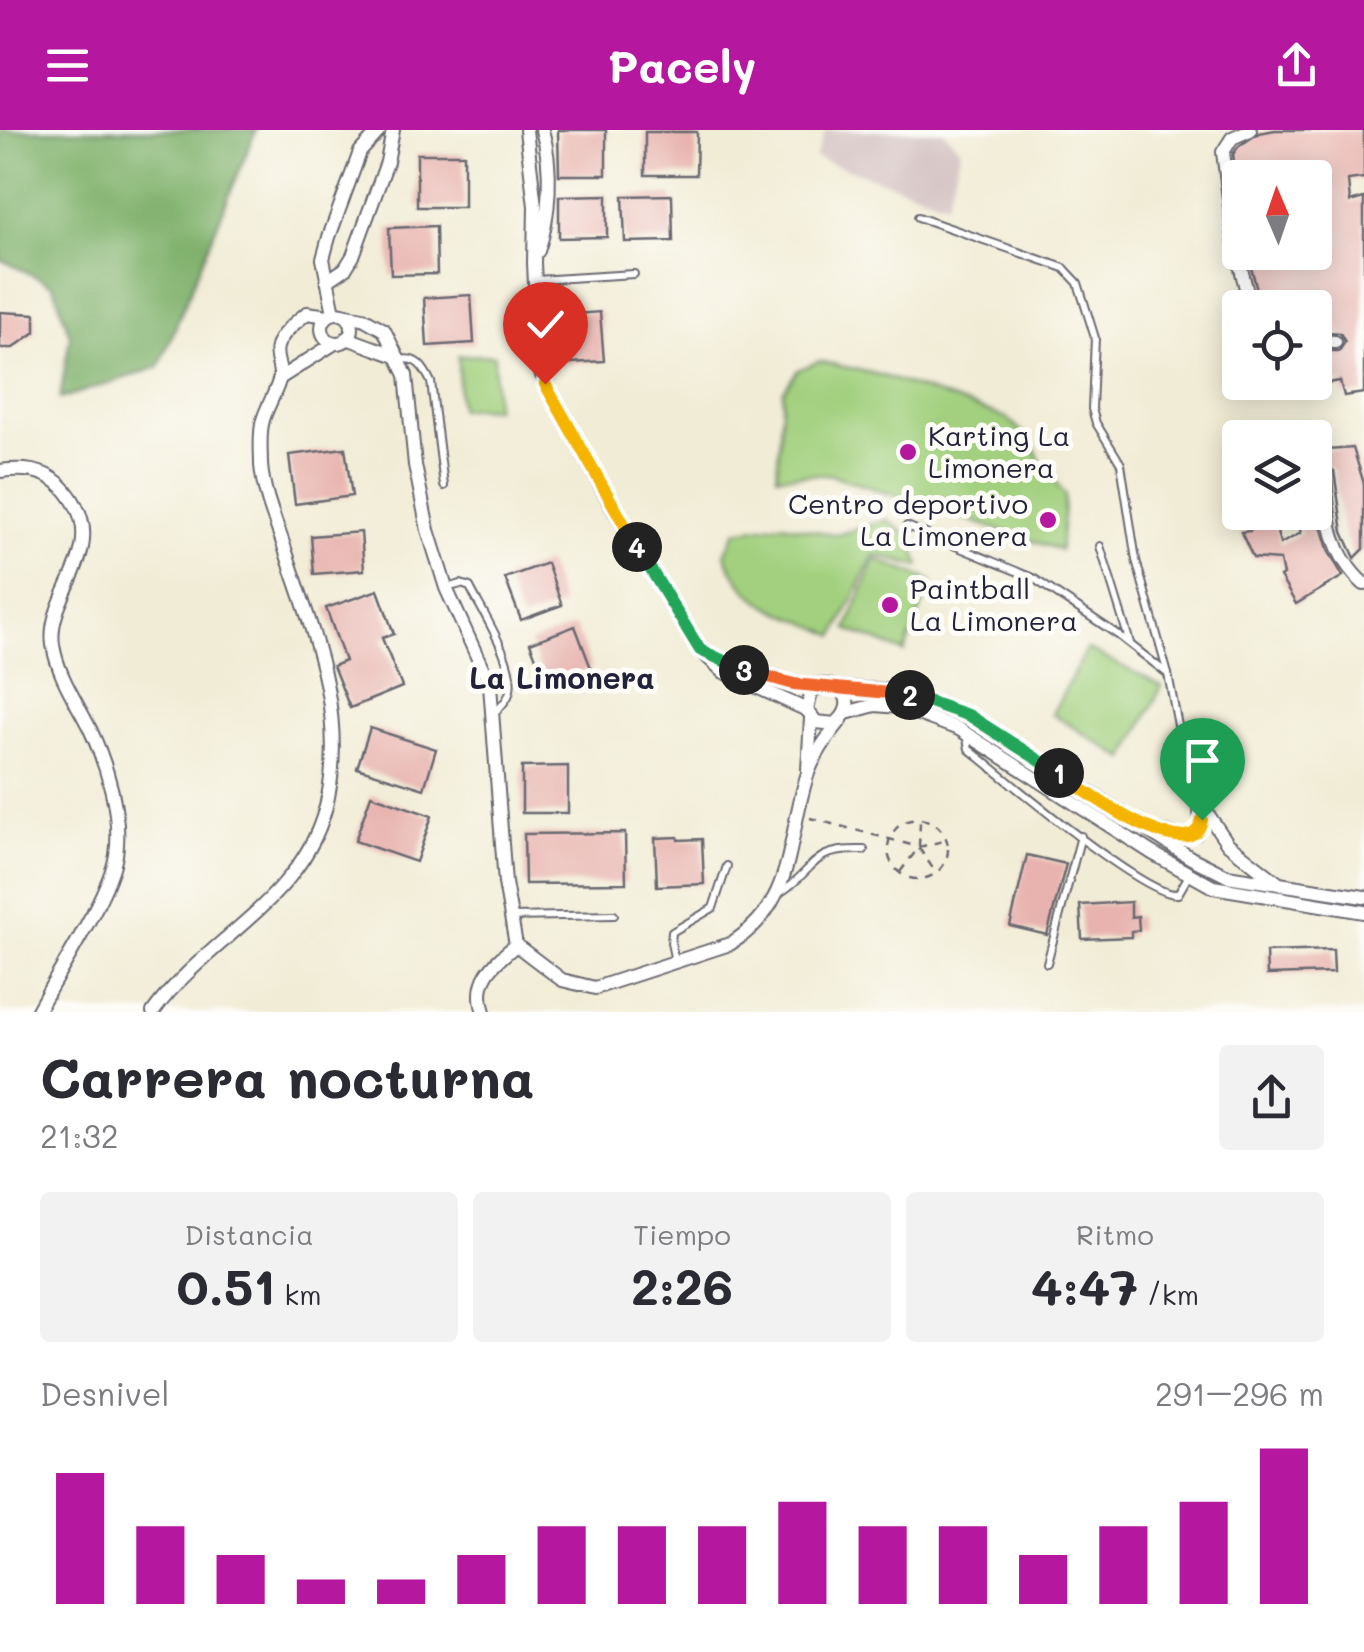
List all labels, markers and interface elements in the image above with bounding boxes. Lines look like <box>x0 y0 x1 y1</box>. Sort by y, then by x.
text: Pacely <box>608 36 756 94</box>
icon: menu <box>40 38 95 93</box>
icon: share <box>1269 38 1324 93</box>
north arrow <box>1222 160 1332 270</box>
map controls <box>1222 160 1332 530</box>
pin <box>503 282 588 385</box>
button: locate <box>1222 290 1332 400</box>
icon: check <box>518 297 573 352</box>
place label: Karting La Limonera <box>928 417 1070 485</box>
button: layers <box>1222 420 1332 530</box>
marker: Karting La Limonera <box>897 441 919 463</box>
place label: Centro deportivo La Limonera <box>788 485 1028 553</box>
marker: Centro deportivo La Limonera <box>1037 509 1059 531</box>
pin: 4 <box>612 522 662 572</box>
text: 4 <box>628 529 646 565</box>
place label: Paintball La Limonera <box>910 570 1078 638</box>
marker: Paintball La Limonera <box>879 594 901 616</box>
pin: 3 <box>719 645 769 695</box>
text: 3 <box>736 652 752 688</box>
district label: La Limonera <box>469 657 655 697</box>
pin: 2 <box>885 670 935 720</box>
text: 2 <box>902 677 918 713</box>
pin <box>1160 718 1245 821</box>
icon: arrive <box>1175 733 1230 788</box>
pin: 1 <box>1034 748 1084 798</box>
text: 1 <box>1053 755 1065 791</box>
text: Carrera nocturna <box>40 1040 535 1112</box>
button: share <box>1219 1045 1324 1150</box>
text: 21:32 <box>40 1114 119 1156</box>
text: Distancia <box>184 1216 314 1252</box>
text: Tiempo <box>633 1216 731 1252</box>
text: Ritmo <box>1076 1216 1154 1252</box>
text: 0.51 <box>176 1252 275 1318</box>
text: 2:26 <box>631 1252 733 1318</box>
text: 4:47 <box>1031 1252 1138 1318</box>
text: km <box>275 1276 322 1312</box>
text: /km <box>1138 1276 1199 1312</box>
text: Desnivel <box>40 1372 170 1414</box>
text: 291–296 m <box>1155 1372 1324 1414</box>

